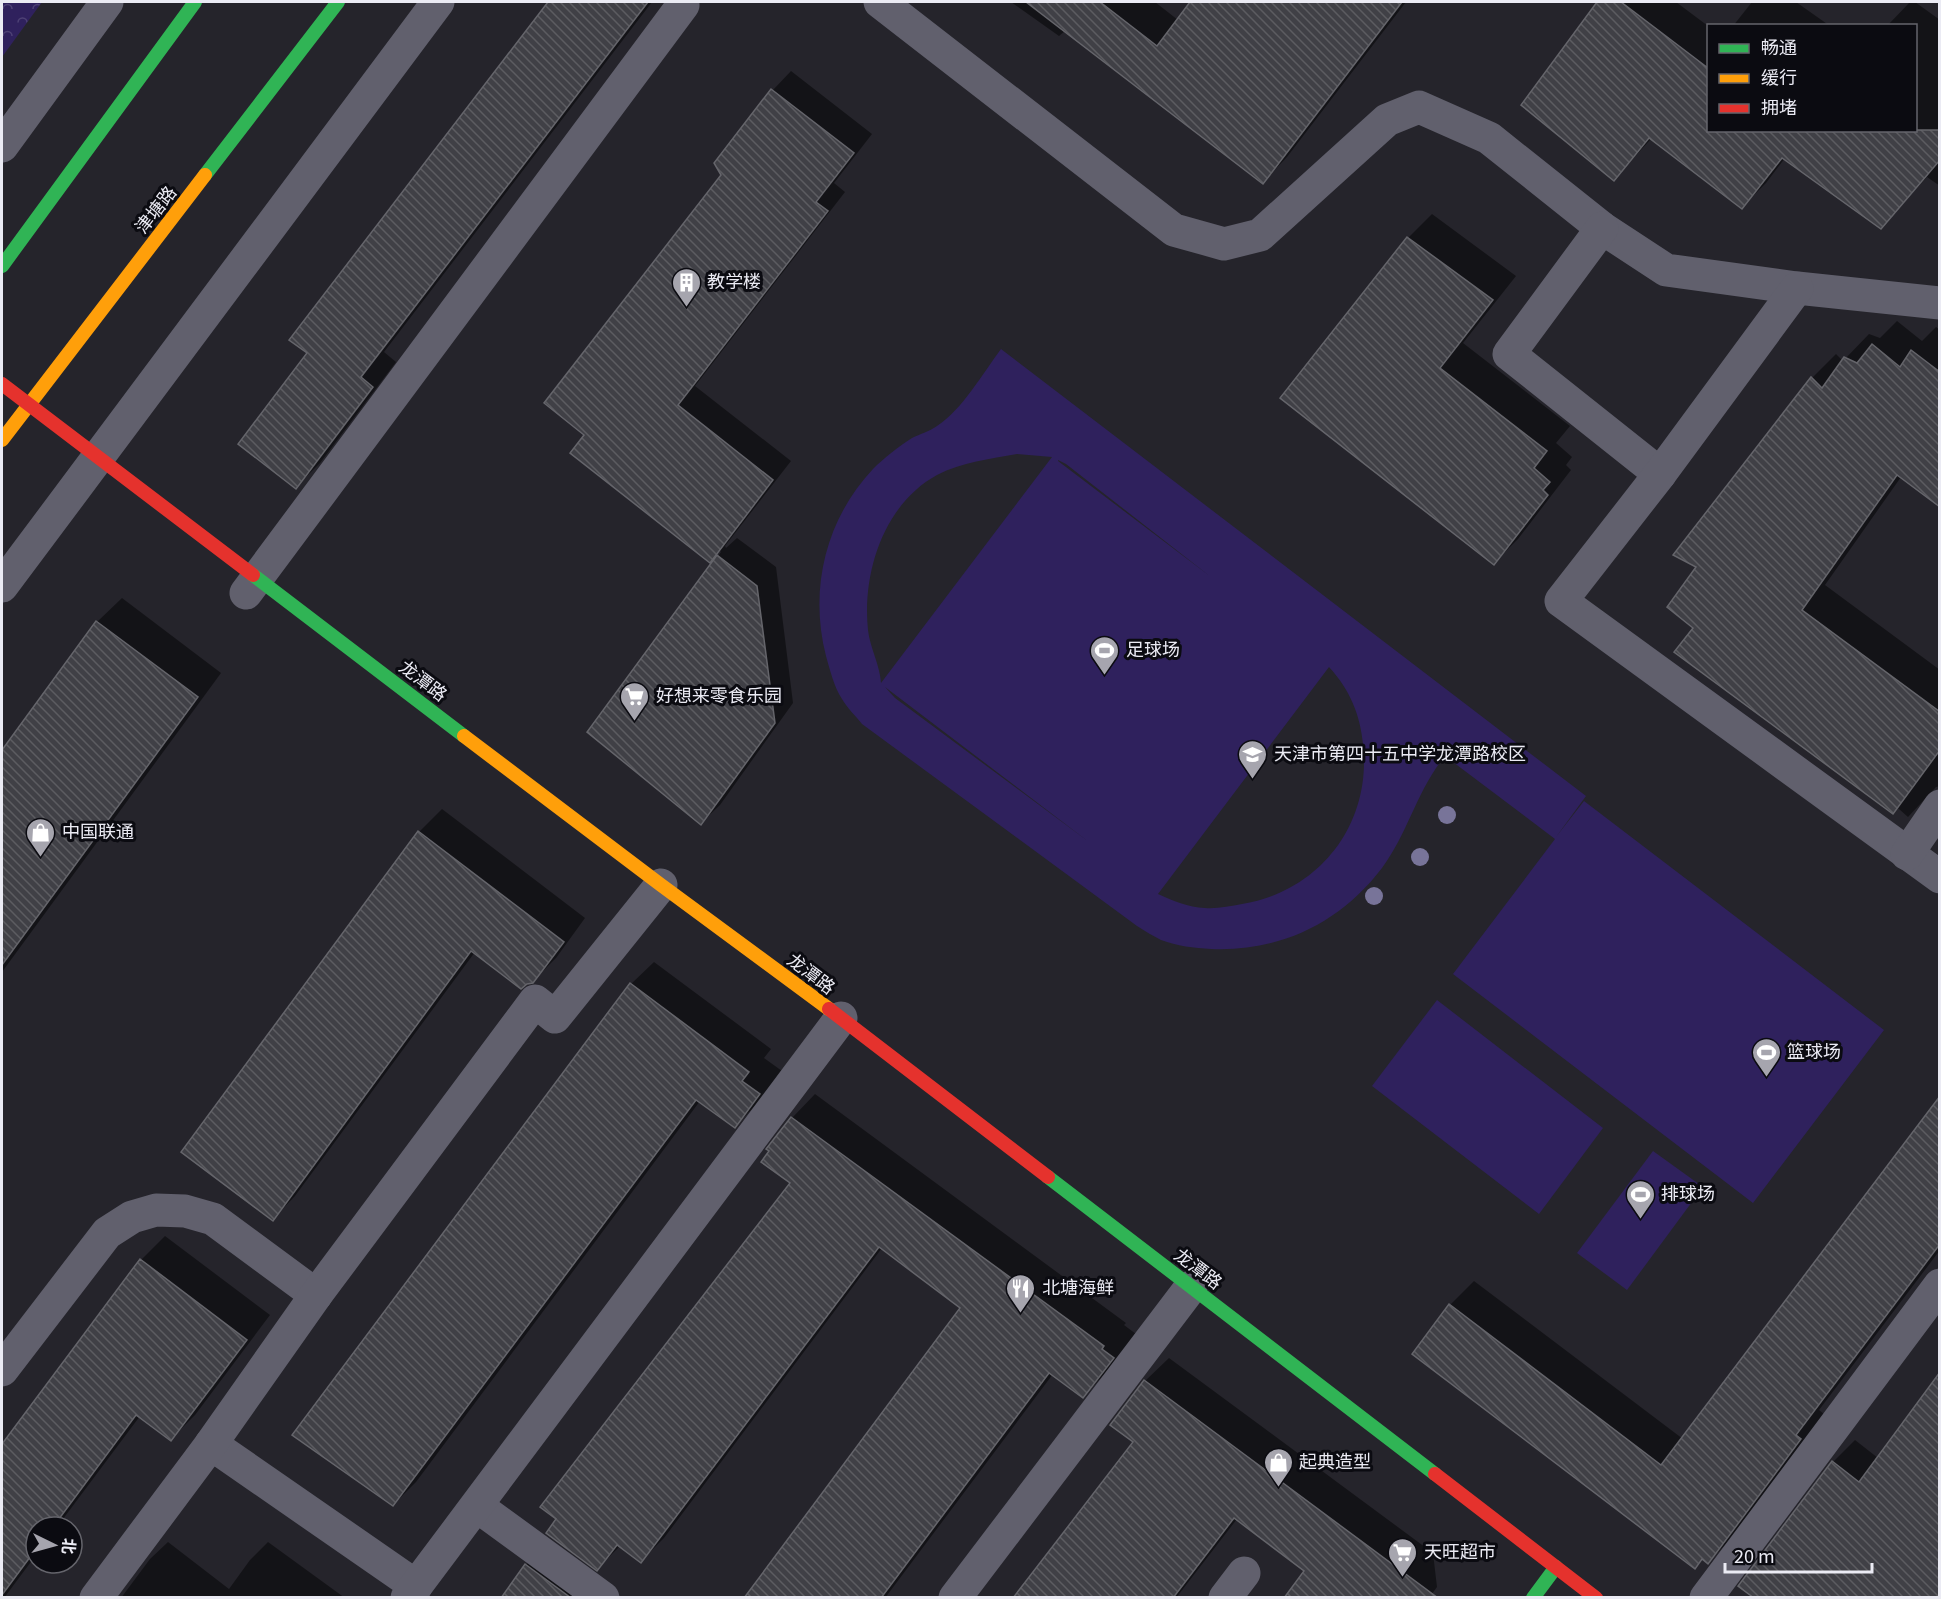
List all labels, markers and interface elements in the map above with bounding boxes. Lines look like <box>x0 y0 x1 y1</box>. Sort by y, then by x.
legend <box>1707 24 1917 132</box>
text: 畅通 <box>1761 33 1797 59</box>
text: 缓行 <box>1761 63 1797 89</box>
text: 拥堵 <box>1761 93 1797 119</box>
street label: 津塘路 <box>128 179 181 238</box>
building icon: 教学楼 <box>670 266 702 308</box>
place label: 教学楼 <box>707 267 761 293</box>
sports icon: 足球场 <box>1089 634 1121 676</box>
place label: 足球场 <box>1126 635 1180 661</box>
street label: 龙潭路 <box>395 653 454 706</box>
supermarket icon: 好想来零食乐园 <box>619 680 651 722</box>
place label: 好想来零食乐园 <box>656 681 782 707</box>
school or university icon: 天津市第四十五中学龙潭路校区 <box>1237 738 1269 780</box>
place label: 天津市第四十五中学龙潭路校区 <box>1274 739 1526 765</box>
shop icon: 中国联通 <box>25 816 57 858</box>
place label: 中国联通 <box>62 817 134 843</box>
street label: 龙潭路 <box>783 946 842 999</box>
sports icon: 篮球场 <box>1750 1036 1782 1078</box>
place label: 篮球场 <box>1787 1037 1841 1063</box>
sports icon: 排球场 <box>1624 1178 1656 1220</box>
place label: 排球场 <box>1661 1179 1715 1205</box>
street label: 龙潭路 <box>1170 1241 1229 1294</box>
restaurant icon: 北塘海鲜 <box>1005 1272 1037 1314</box>
place label: 北塘海鲜 <box>1042 1273 1114 1299</box>
shop icon: 起典造型 <box>1262 1446 1294 1488</box>
place label: 起典造型 <box>1299 1447 1371 1473</box>
north arrow <box>24 1515 84 1575</box>
supermarket icon: 天旺超市 <box>1387 1536 1419 1578</box>
scale bar <box>1725 1536 1872 1574</box>
text: 北 <box>57 1537 83 1555</box>
place label: 天旺超市 <box>1424 1537 1496 1563</box>
text: 20 m <box>1734 1542 1775 1568</box>

